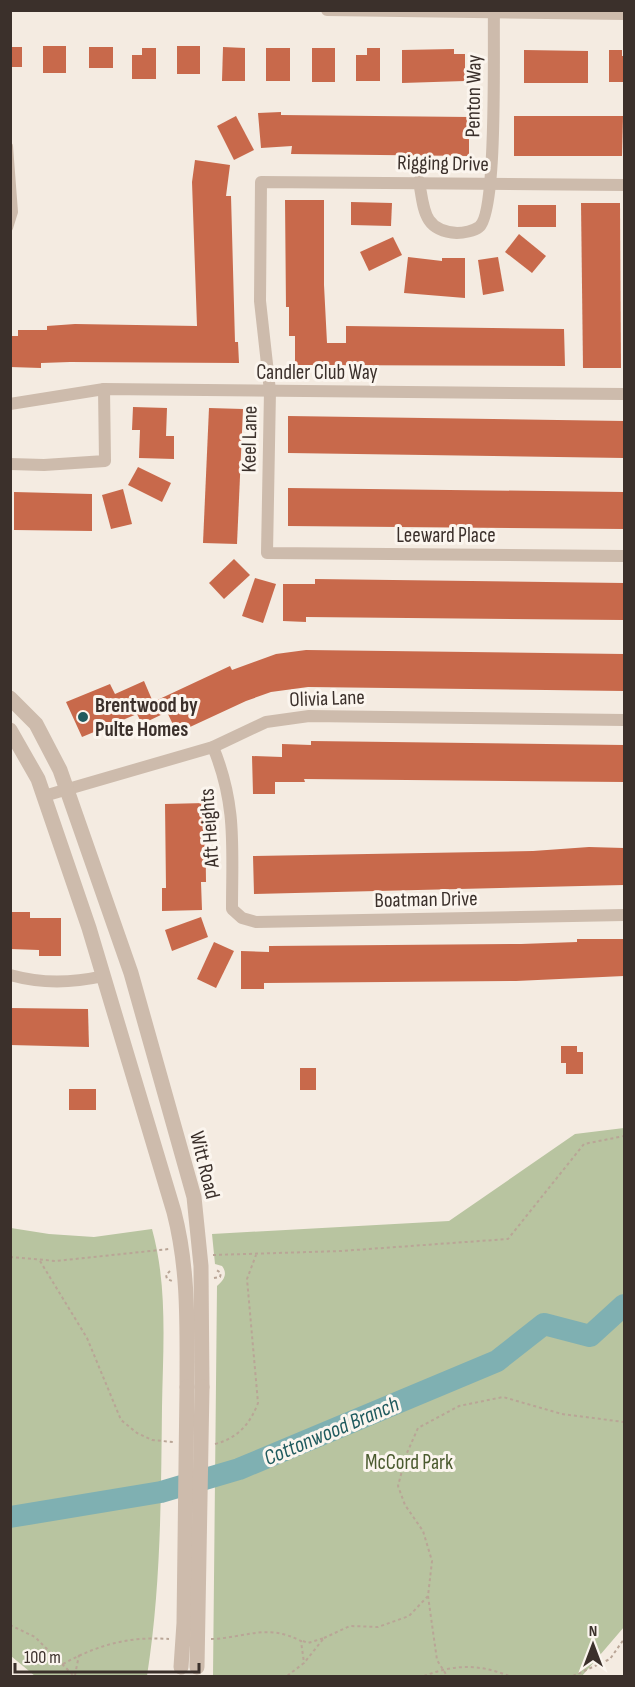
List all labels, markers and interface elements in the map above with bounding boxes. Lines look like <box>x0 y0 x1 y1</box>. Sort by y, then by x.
street label: Penton Way <box>460 54 487 138</box>
street label: Rigging Drive <box>397 150 489 177</box>
street label: Candler Club Way <box>256 360 378 385</box>
street label: Keel Lane <box>236 406 263 473</box>
street label: Leeward Place <box>396 523 496 548</box>
street label: Olivia Lane <box>289 685 365 712</box>
place label: Brentwood by Pulte Homes <box>95 693 198 742</box>
marker: Brentwood by Pulte Homes <box>76 710 90 724</box>
street label: Aft Heights <box>194 788 225 869</box>
street label: Boatman Drive <box>374 886 478 913</box>
street label: Witt Road <box>184 1129 225 1201</box>
water label: Cottonwood Branch <box>260 1391 403 1472</box>
park label: McCord Park <box>365 1450 453 1475</box>
north arrow <box>563 1615 623 1675</box>
text: N <box>589 1622 597 1641</box>
scale bar <box>15 1636 200 1674</box>
text: 100 m <box>24 1647 61 1668</box>

